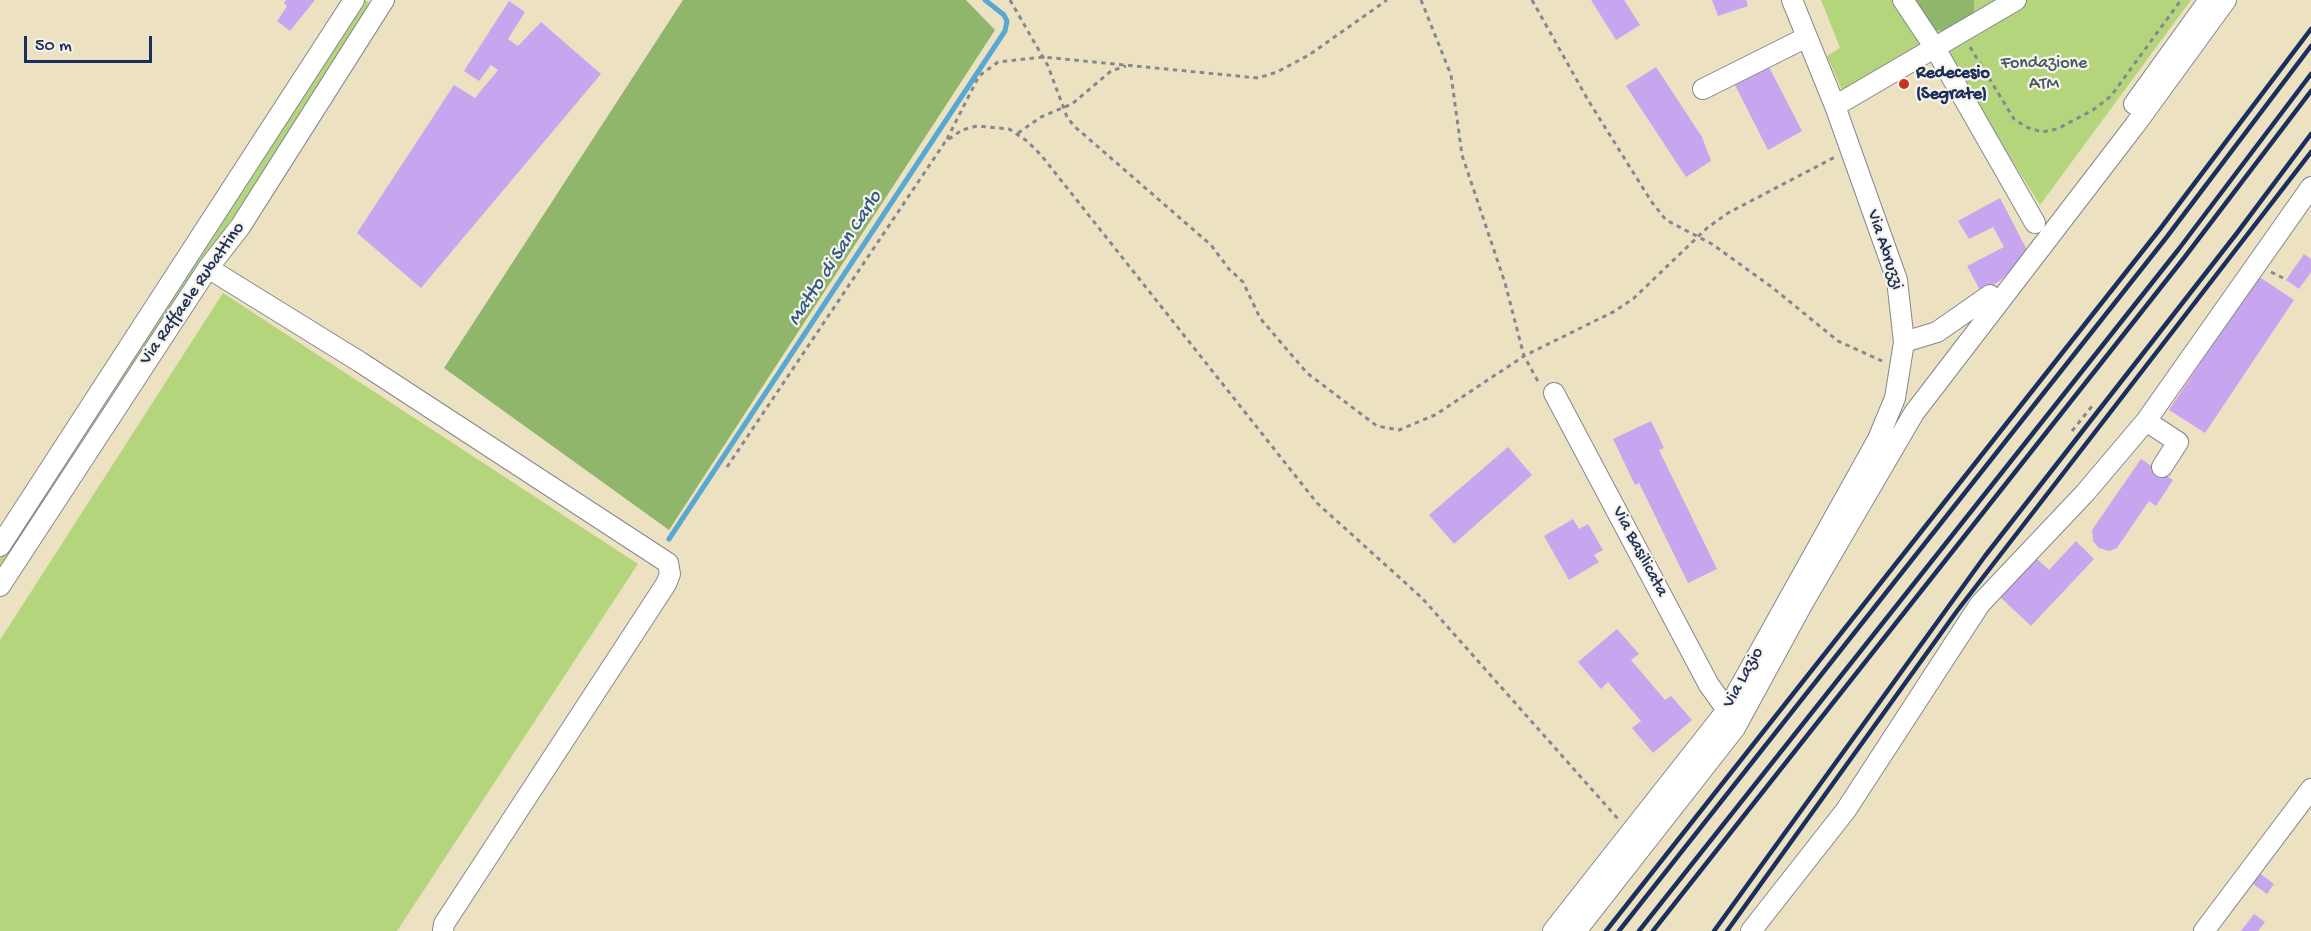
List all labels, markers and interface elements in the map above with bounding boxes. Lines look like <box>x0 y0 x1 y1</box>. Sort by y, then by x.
scale bar <box>27 24 154 62</box>
text: 50 m <box>35 36 72 57</box>
park label: Fondazione ATM <box>2001 53 2087 96</box>
place label: Redecesio (Segrate) <box>1916 63 1990 106</box>
marker: Redecesio (Segrate) <box>1897 77 1911 91</box>
water label: Matto di San Carlo <box>784 187 888 331</box>
street label: Via Abruzzi <box>1861 207 1907 293</box>
street label: Via Raffaele Rubattino <box>136 218 250 370</box>
street label: Via Basilicata <box>1606 503 1672 601</box>
street label: Via Lazio <box>1719 644 1769 712</box>

